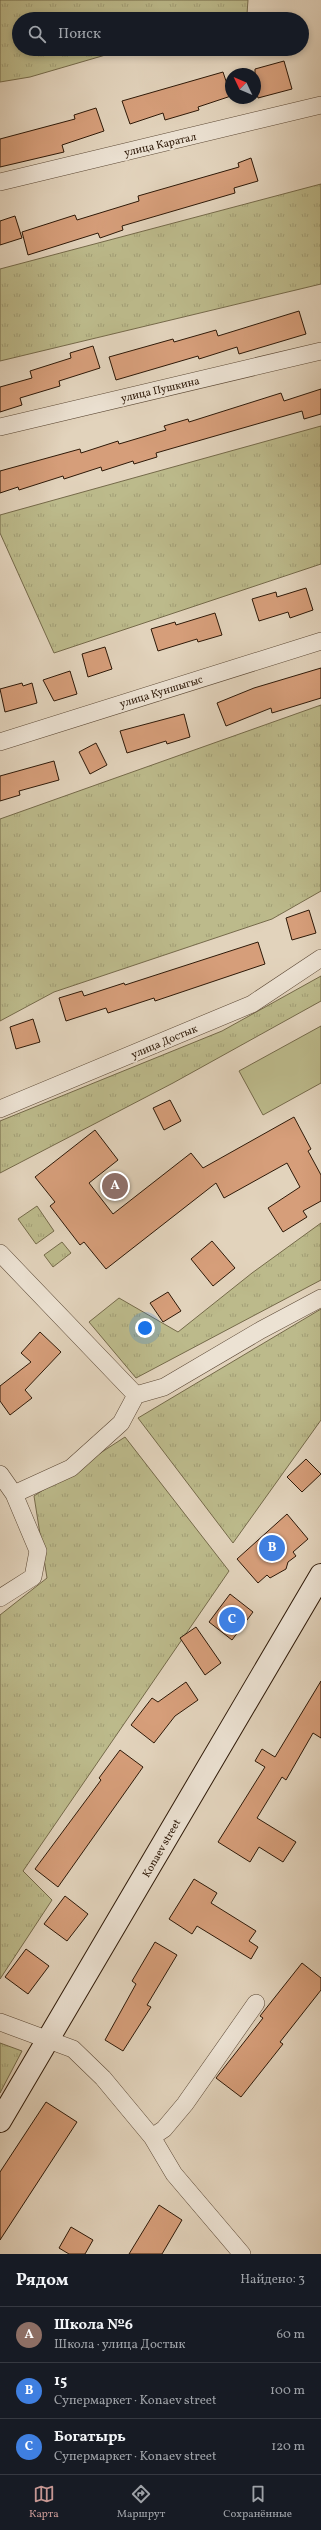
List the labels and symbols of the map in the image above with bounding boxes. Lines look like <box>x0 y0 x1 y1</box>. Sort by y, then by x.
north arrow <box>225 68 261 104</box>
street label: улица Каратал <box>123 130 198 161</box>
street label: улица Пушкина <box>119 374 202 407</box>
street label: улица Куншыгыс <box>118 673 205 712</box>
street label: улица Достык <box>129 1022 200 1063</box>
pin: A <box>102 1171 128 1201</box>
your location <box>135 1318 155 1338</box>
pin: B <box>259 1533 285 1563</box>
pin: C <box>219 1605 245 1635</box>
street label: Konaev street <box>140 1817 185 1881</box>

